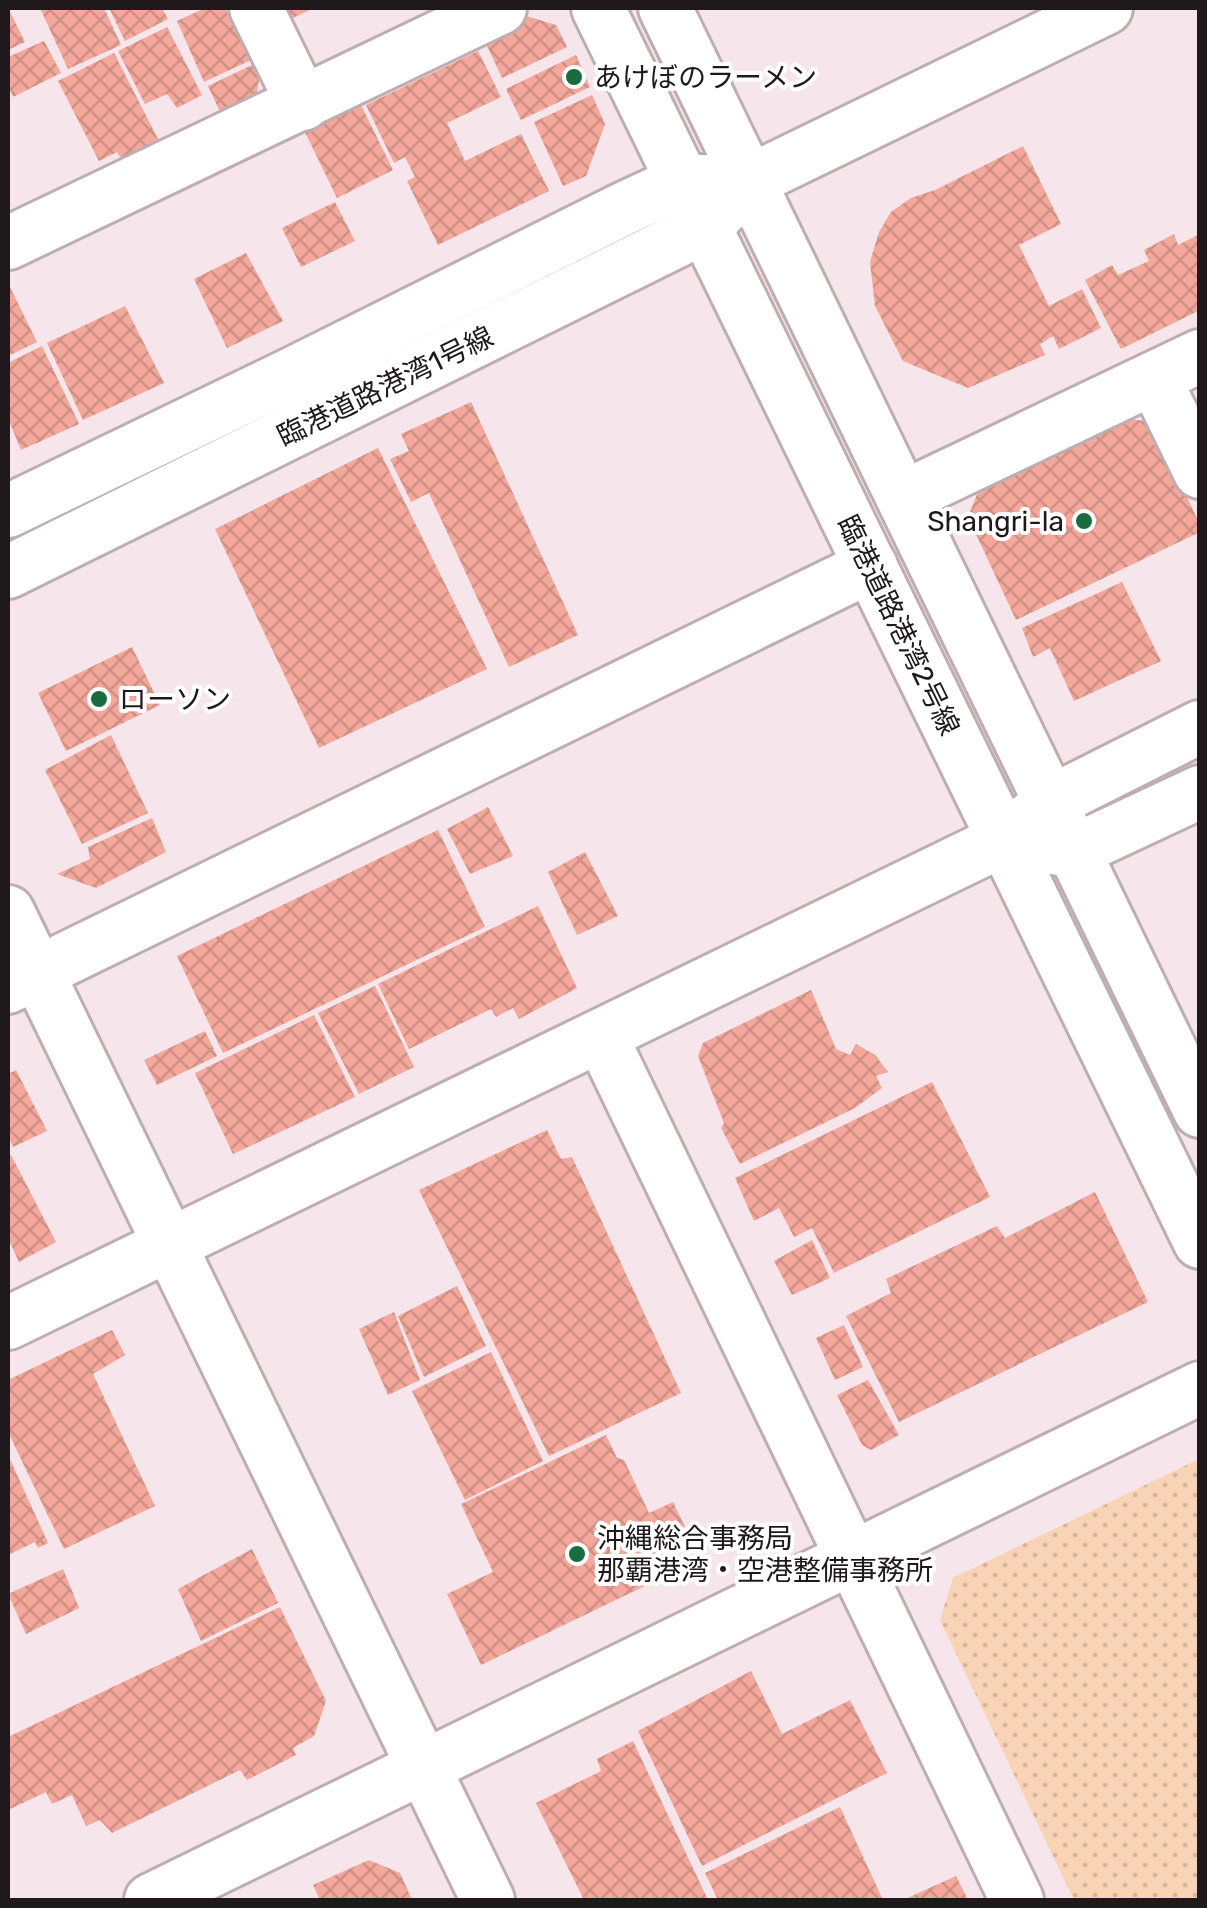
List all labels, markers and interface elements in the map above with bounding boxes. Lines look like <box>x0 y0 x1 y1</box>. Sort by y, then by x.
place label: あけぼのラーメン <box>594 61 817 94</box>
marker: あけぼのラーメン <box>563 66 585 88</box>
street label: 臨港道路港湾1号線 <box>272 320 499 453</box>
place label: Shangri-la <box>927 505 1064 538</box>
street label: 臨港道路港湾2号線 <box>831 510 966 741</box>
marker: Shangri-la <box>1073 510 1095 532</box>
place label: ローソン <box>119 683 231 716</box>
marker: ローソン <box>88 688 110 710</box>
place label: 沖縄総合事務局 那覇港湾・空港整備事務所 <box>597 1522 933 1587</box>
marker: 沖縄総合事務局 那覇港湾・空港整備事務所 <box>566 1543 588 1565</box>

